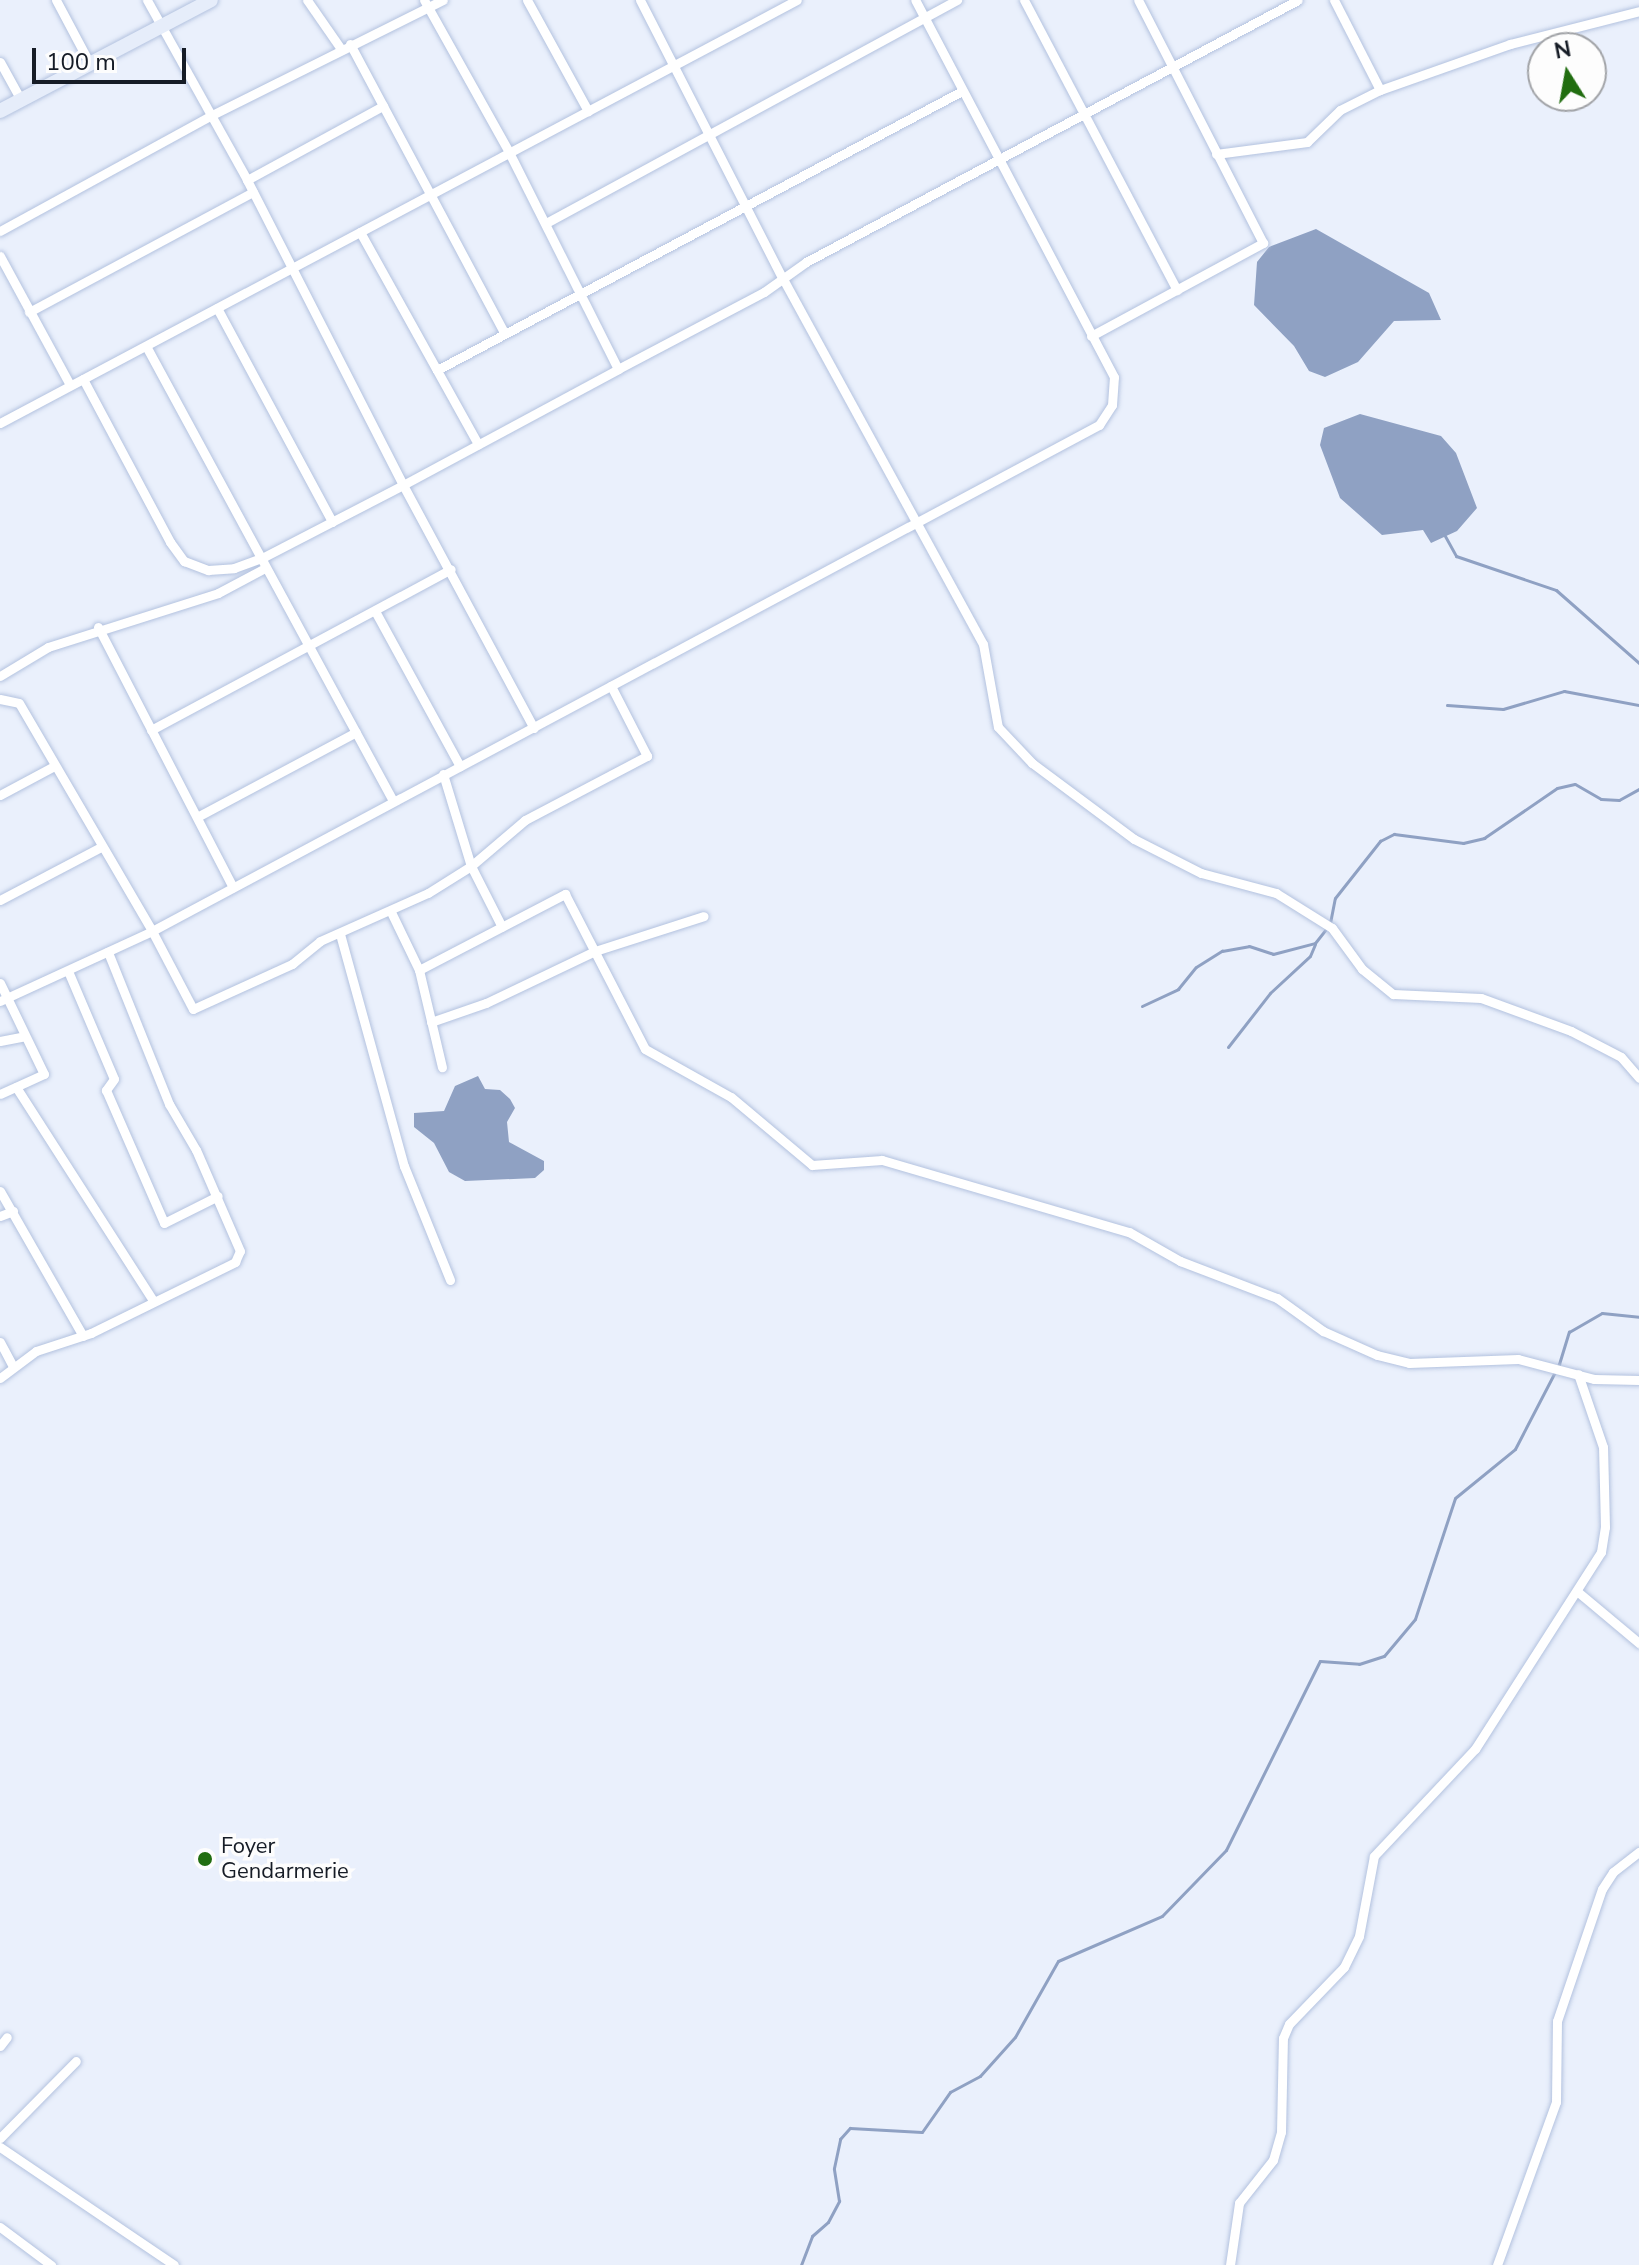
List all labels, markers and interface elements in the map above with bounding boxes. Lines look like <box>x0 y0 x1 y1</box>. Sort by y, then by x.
scale bar <box>36 32 190 82</box>
north arrow <box>1527 32 1607 112</box>
text: N <box>1552 34 1574 67</box>
text: 100 m <box>46 46 116 78</box>
place label: Foyer Gendarmerie <box>221 1833 349 1884</box>
marker: Foyer Gendarmerie <box>196 1850 214 1868</box>

